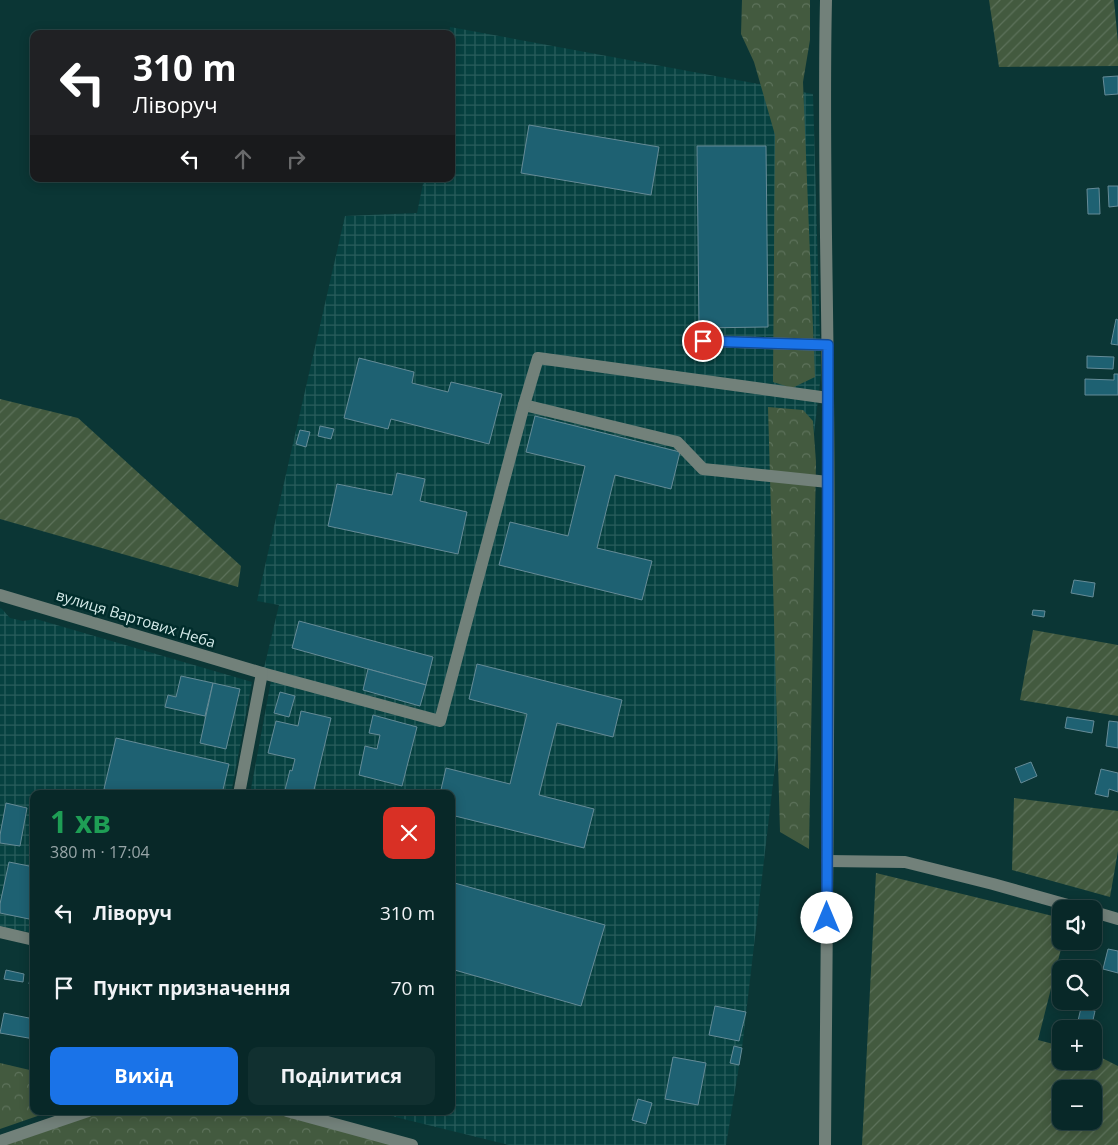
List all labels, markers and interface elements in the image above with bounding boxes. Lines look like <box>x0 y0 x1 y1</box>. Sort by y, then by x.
text: 310 m <box>133 44 237 91</box>
icon: left <box>50 50 115 115</box>
text: Ліворуч <box>133 89 218 119</box>
icon: left <box>176 145 204 173</box>
icon: ahead <box>229 145 257 173</box>
icon: right <box>282 145 310 173</box>
pin <box>682 320 724 362</box>
icon: arrive <box>689 327 717 355</box>
street label: вулиця Вартових Неба <box>54 584 218 652</box>
text: 1 хв <box>50 801 111 842</box>
button: close <box>383 807 435 859</box>
text: 380 m · 17:04 <box>50 841 150 863</box>
position arrow <box>800 891 852 943</box>
icon: left <box>50 899 78 927</box>
text: Ліворуч <box>93 900 172 926</box>
text: 310 m <box>380 900 435 926</box>
map controls <box>1052 900 1102 1130</box>
button: sound <box>1052 900 1102 950</box>
button: search <box>1052 960 1102 1010</box>
icon: arrive <box>50 974 78 1002</box>
text: Пункт призначення <box>93 975 291 1001</box>
text: 70 m <box>391 975 435 1001</box>
button: + <box>1052 1020 1102 1070</box>
button: Вихід <box>50 1047 238 1105</box>
button: Поділитися <box>248 1047 435 1105</box>
button: − <box>1052 1080 1102 1130</box>

